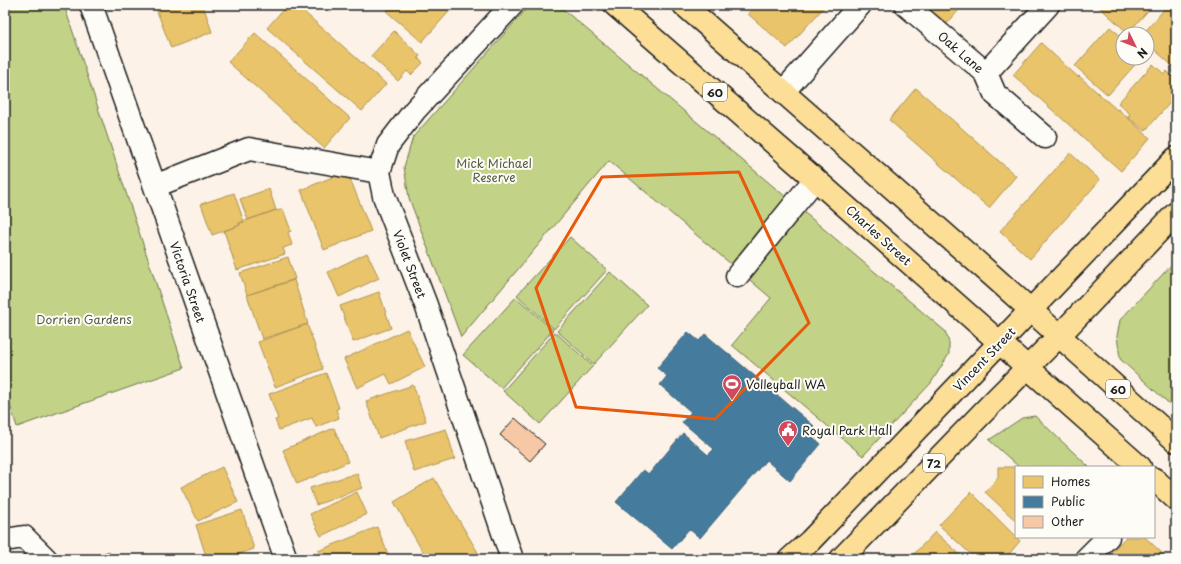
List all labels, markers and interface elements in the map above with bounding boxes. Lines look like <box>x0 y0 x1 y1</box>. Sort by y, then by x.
north arrow <box>1115 26 1155 66</box>
street label: Oak Lane <box>934 27 988 77</box>
text: N <box>1133 44 1152 62</box>
road number: 60 <box>703 83 727 101</box>
park label: Mick Michael Reserve <box>456 154 532 186</box>
street label: Charles Street <box>842 201 916 269</box>
street label: Violet Street <box>389 227 431 301</box>
street label: Victoria Street <box>166 239 210 325</box>
park label: Dorrien Gardens <box>36 310 132 328</box>
street label: Vincent Street <box>949 323 1019 395</box>
sports icon: Volleyball WA <box>721 373 743 401</box>
place label: Volleyball WA <box>746 375 826 393</box>
road number: 60 <box>1106 380 1130 398</box>
public building icon: Royal Park Hall <box>777 419 799 447</box>
place label: Royal Park Hall <box>802 421 892 439</box>
road number: 72 <box>923 454 945 472</box>
legend <box>1015 466 1155 538</box>
text: Homes <box>1051 472 1090 490</box>
text: Public <box>1051 492 1085 510</box>
text: Other <box>1051 512 1084 530</box>

